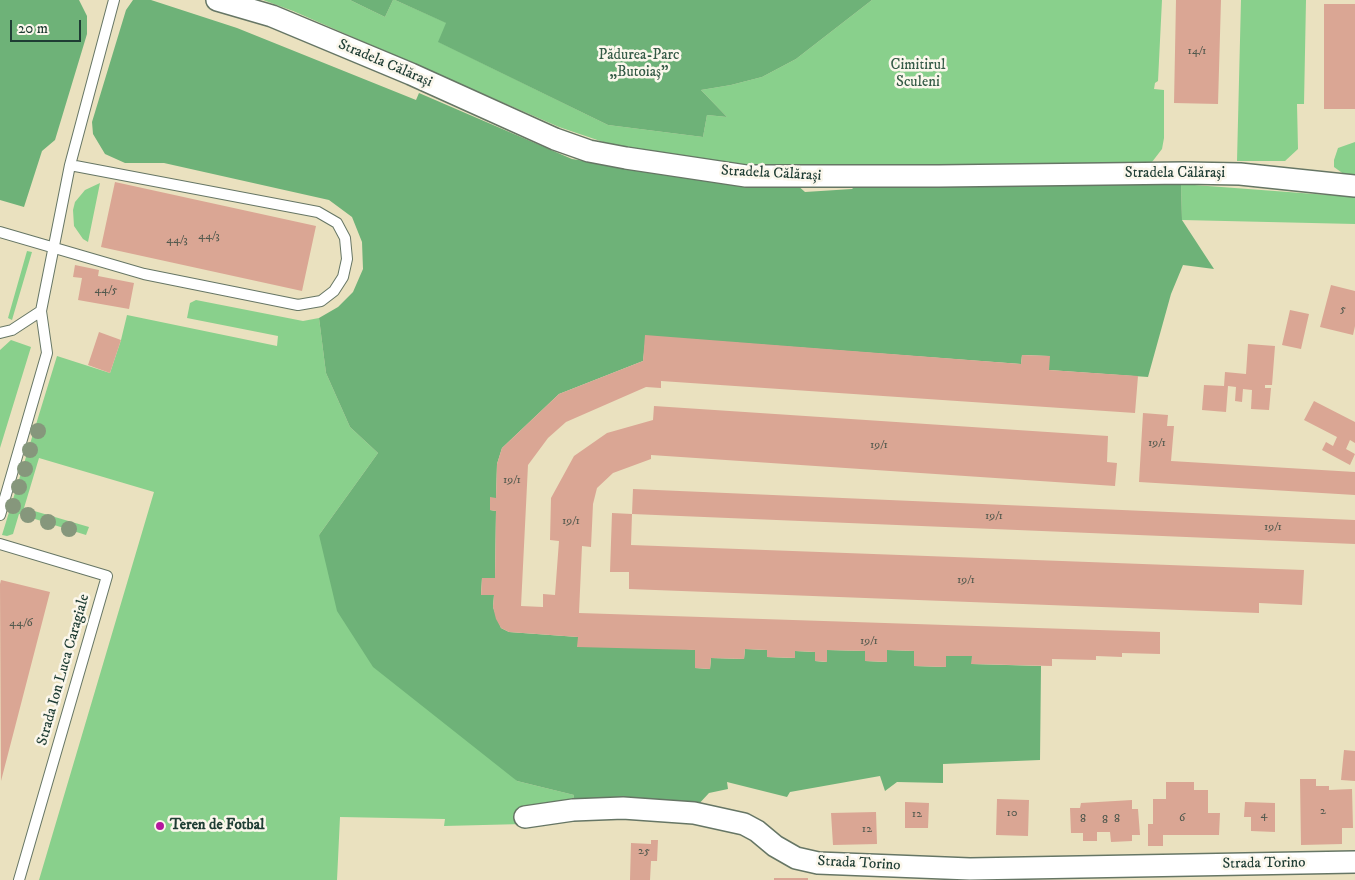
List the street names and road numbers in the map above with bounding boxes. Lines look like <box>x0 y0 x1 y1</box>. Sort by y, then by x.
street label: Stradela Călărași <box>335 36 435 92</box>
street label: Stradela Călărași <box>720 162 822 186</box>
street label: Stradela Călărași <box>1125 165 1225 183</box>
street label: Strada Ion Luca Caragiale <box>34 592 94 748</box>
street label: Strada Torino <box>817 853 901 875</box>
street label: Strada Torino <box>1222 854 1306 874</box>

